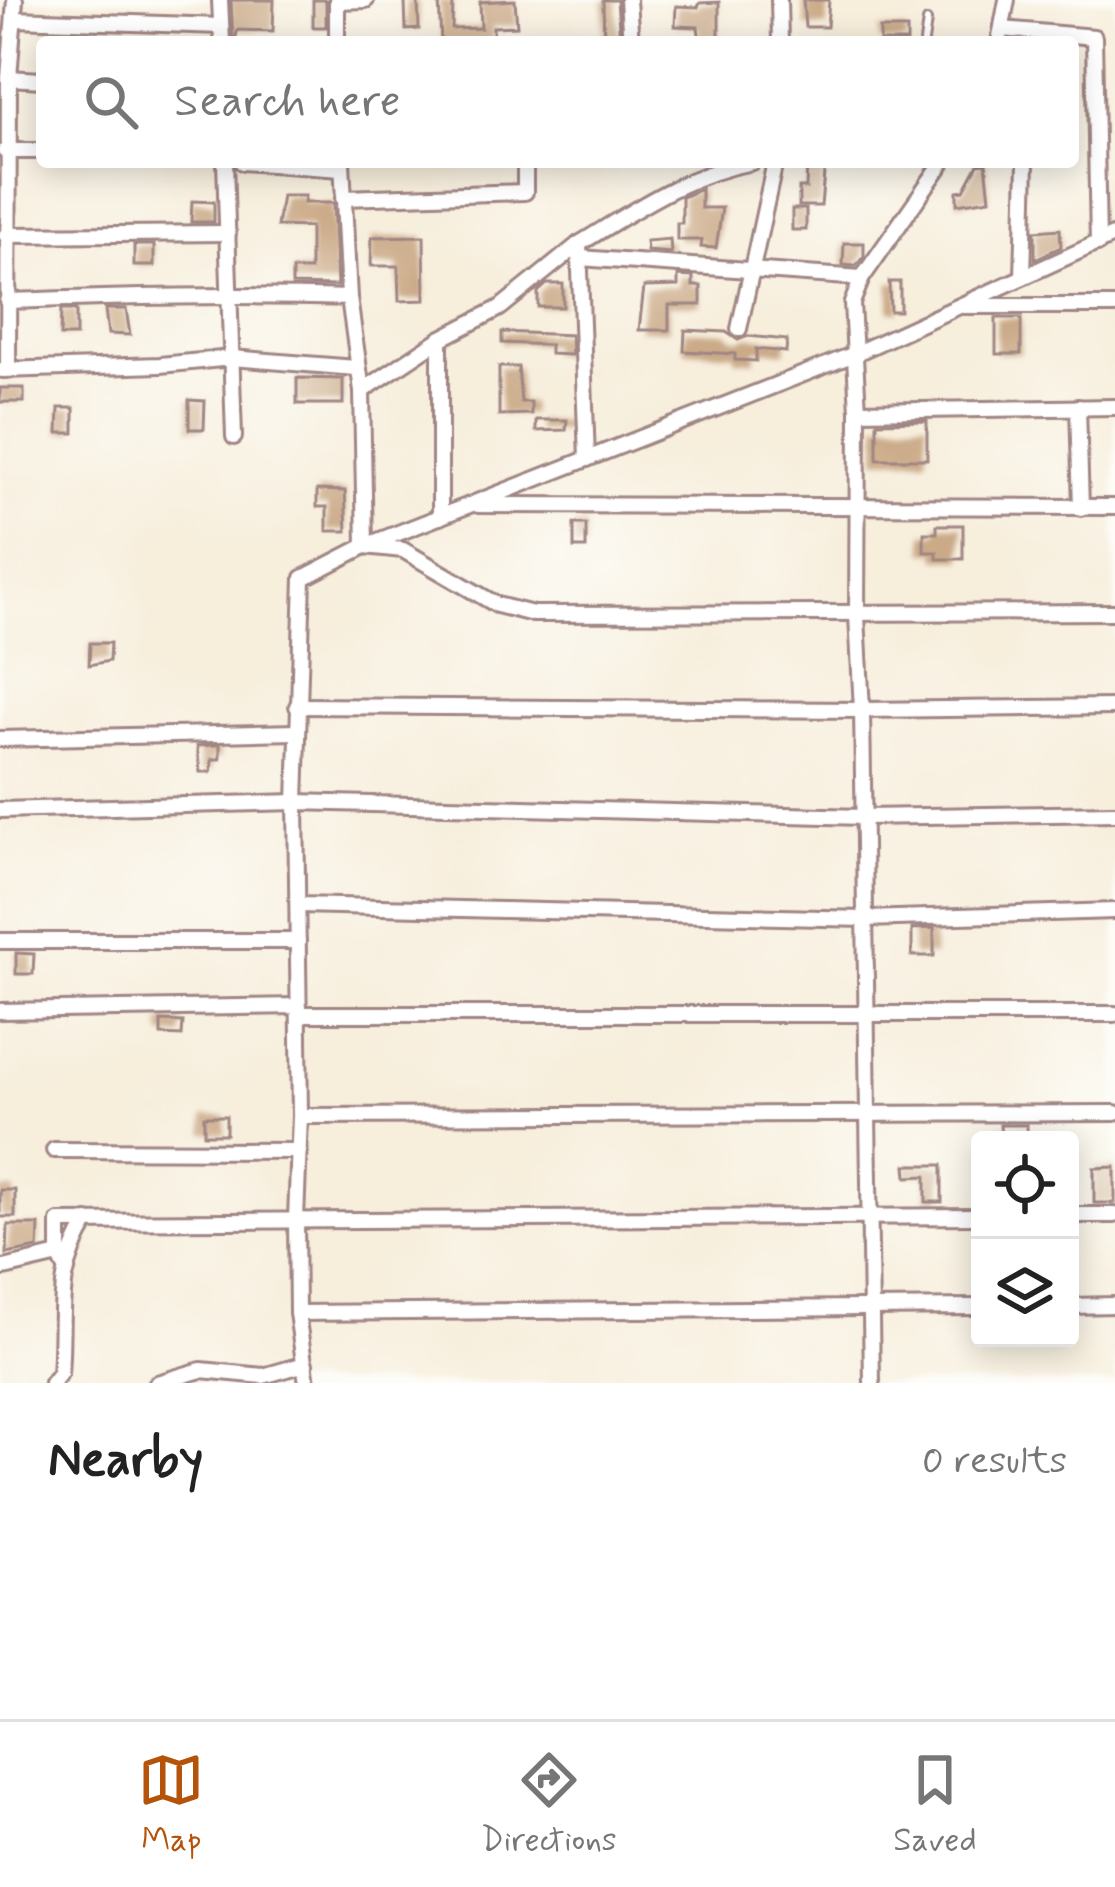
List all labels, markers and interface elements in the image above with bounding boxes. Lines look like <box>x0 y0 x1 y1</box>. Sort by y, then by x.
search box <box>36 36 1079 168</box>
icon: search <box>78 69 144 135</box>
text: Search here <box>174 73 401 132</box>
map controls <box>971 1131 1079 1347</box>
button: locate <box>971 1131 1079 1239</box>
button: layers <box>971 1239 1079 1347</box>
text: Nearby <box>48 1428 203 1494</box>
text: 0 results <box>922 1436 1067 1487</box>
tab: Map <box>138 1747 204 1863</box>
tab: Directions <box>481 1747 617 1863</box>
tab: Saved <box>893 1747 977 1863</box>

